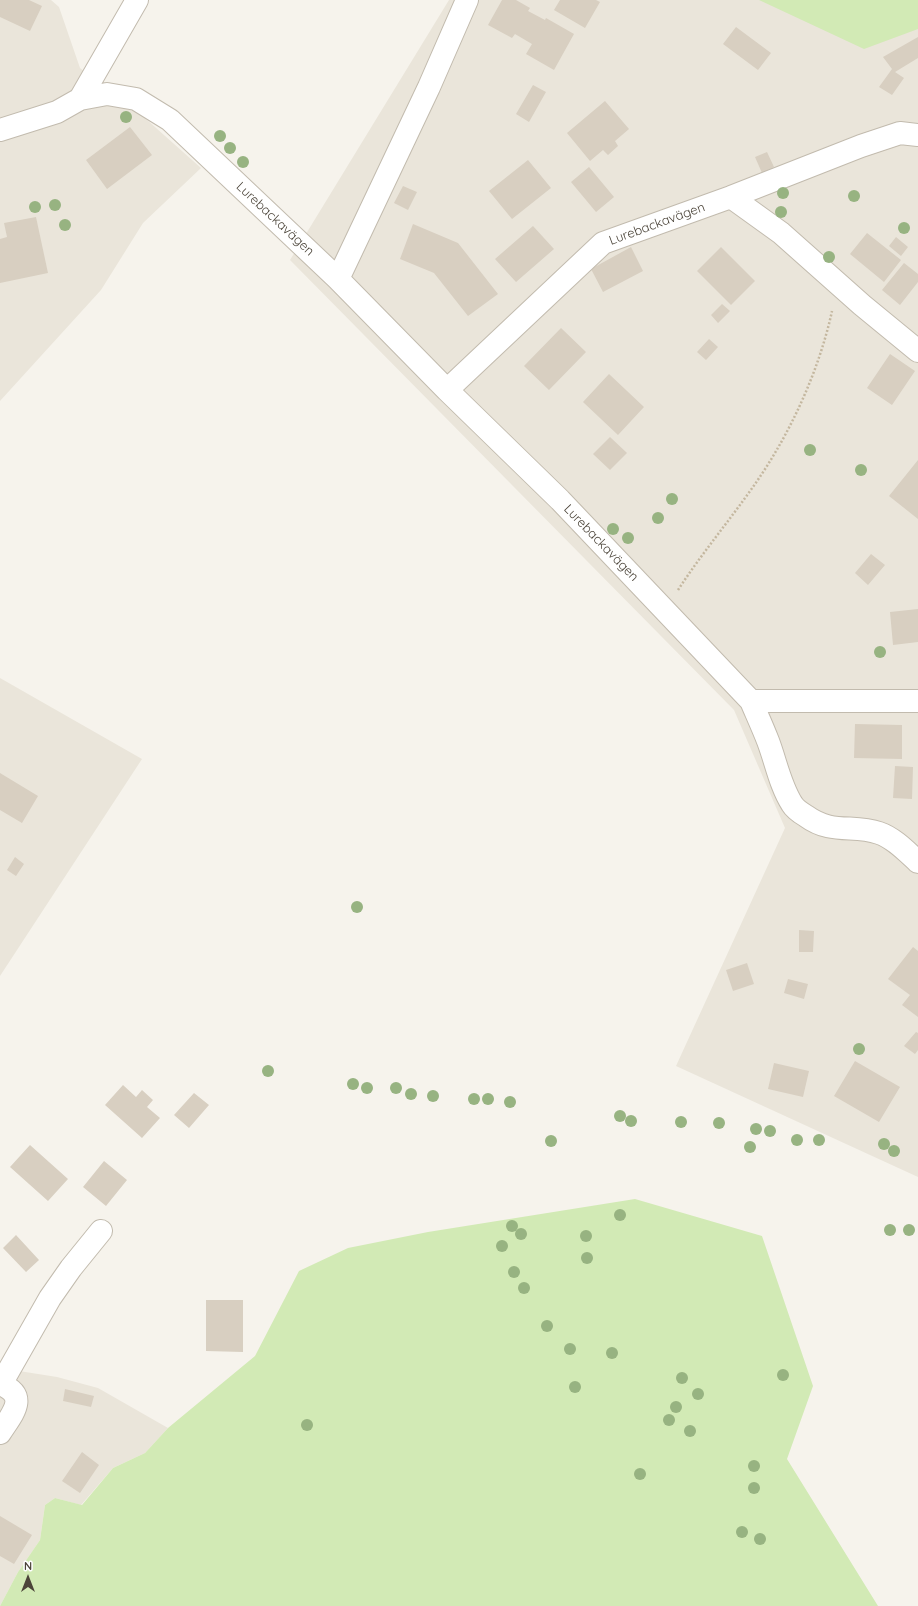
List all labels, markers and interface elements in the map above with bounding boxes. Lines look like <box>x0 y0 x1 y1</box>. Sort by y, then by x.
street label: Lurebackavägen <box>233 179 317 259</box>
street label: Lurebackavägen <box>607 199 707 249</box>
street label: Lurebackavägen <box>560 501 642 585</box>
north arrow <box>8 1558 48 1598</box>
text: N <box>24 1559 32 1573</box>

